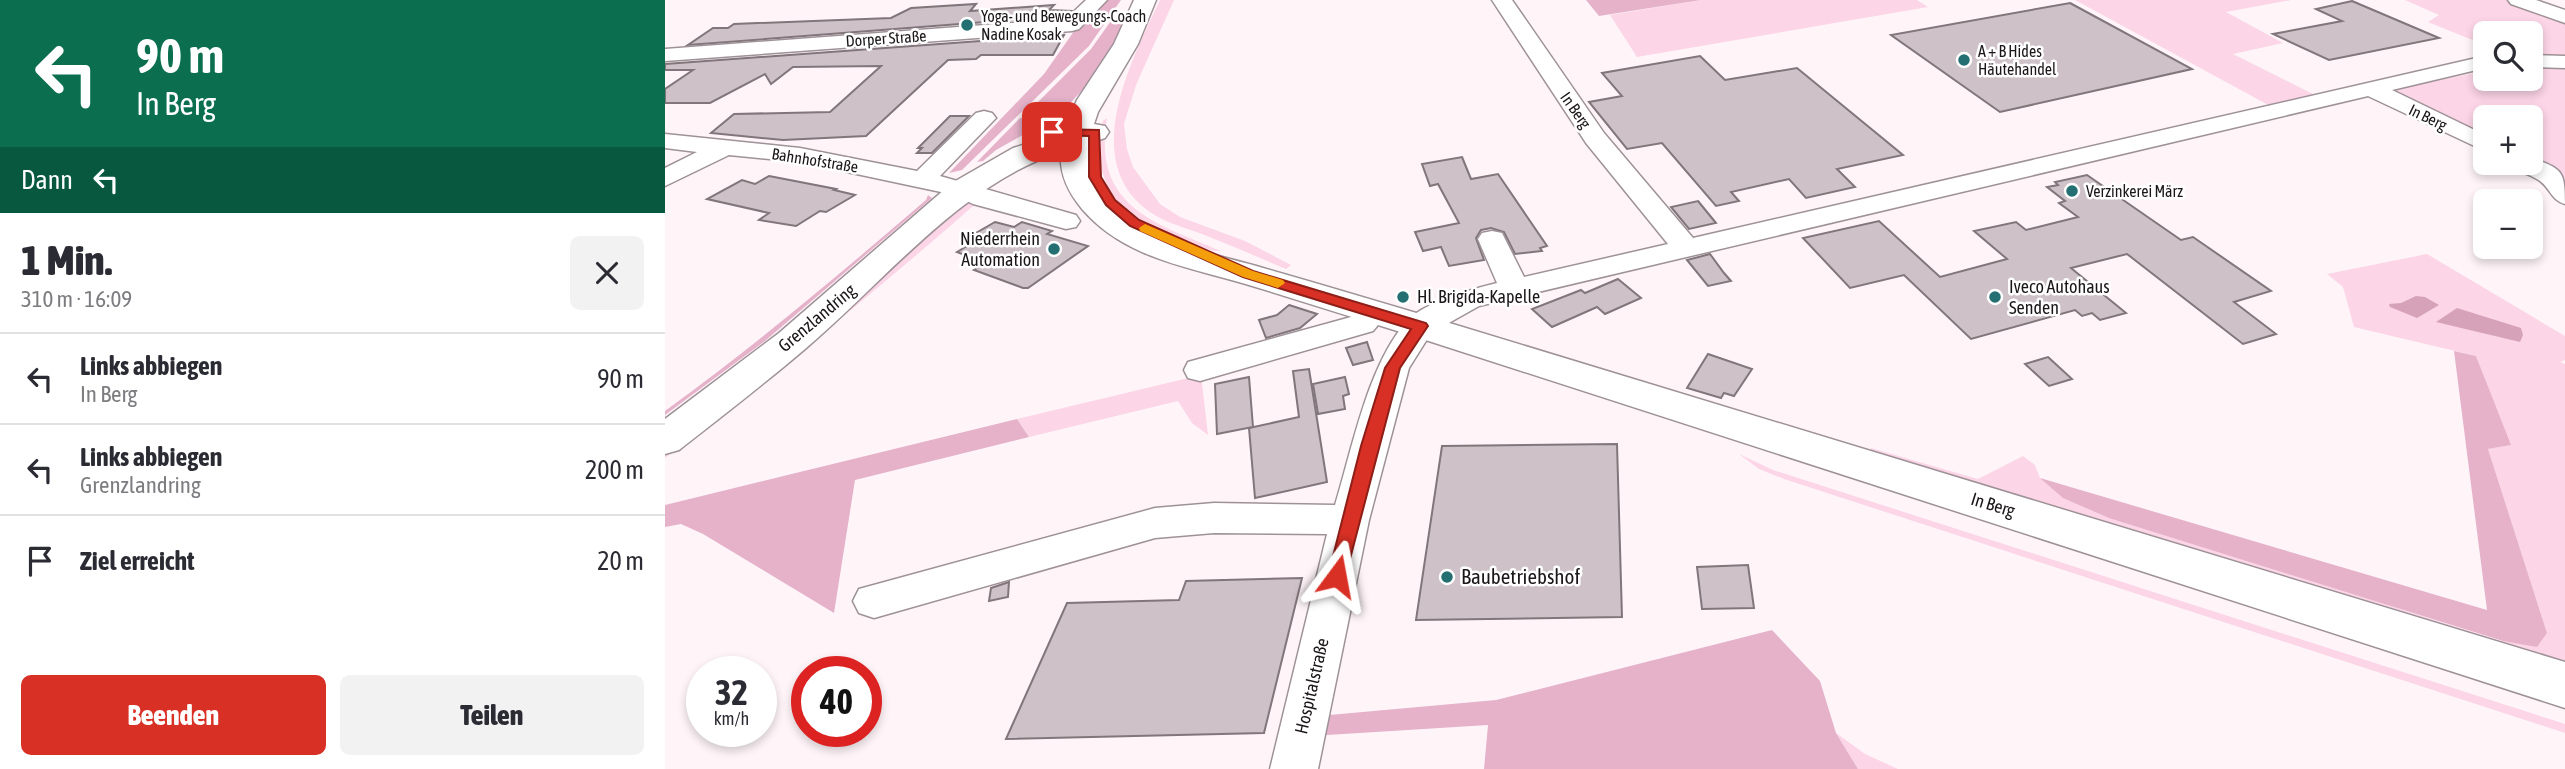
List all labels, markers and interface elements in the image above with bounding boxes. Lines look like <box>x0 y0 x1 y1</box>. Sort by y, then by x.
place label: Yoga- und Bewegungs-Coach Nadine Kosak <box>981 7 1146 43</box>
marker: Yoga- und Bewegungs-Coach Nadine Kosak <box>959 17 975 33</box>
map controls <box>2473 21 2543 259</box>
button: search <box>2473 21 2543 91</box>
street label: Dorper Straße <box>845 26 927 51</box>
text: 90 m <box>136 27 224 83</box>
icon: left <box>21 28 112 119</box>
place label: A + B Hides Häutehandel <box>1978 42 2057 78</box>
marker: A + B Hides Häutehandel <box>1956 52 1972 68</box>
text: In Berg <box>136 85 216 122</box>
street label: In Berg <box>1556 88 1595 132</box>
street label: In Berg <box>2406 100 2450 135</box>
pin <box>1022 102 1082 162</box>
button: + <box>2473 105 2543 175</box>
icon: arrive <box>1033 113 1071 151</box>
street label: Bahnhofstraße <box>771 144 859 176</box>
icon: left <box>87 161 125 199</box>
text: Dann <box>21 165 73 195</box>
place label: Verzinkerei März <box>2086 182 2183 200</box>
marker: Verzinkerei März <box>2064 183 2080 199</box>
button: − <box>2473 189 2543 259</box>
place label: Niederrhein Automation <box>960 228 1040 270</box>
text: 1 Min. <box>21 236 112 284</box>
button: close <box>570 236 644 310</box>
marker: Niederrhein Automation <box>1046 241 1062 257</box>
place label: Iveco Autohaus Senden <box>2009 276 2110 318</box>
street label: Grenzlandring <box>774 279 860 356</box>
text: 310 m · 16:09 <box>21 286 132 312</box>
place label: Hl. Brigida-Kapelle <box>1417 286 1540 307</box>
marker: Hl. Brigida-Kapelle <box>1395 289 1411 305</box>
marker: Iveco Autohaus Senden <box>1987 289 2003 305</box>
text: Links abbiegen <box>80 351 222 381</box>
icon: left <box>21 360 59 398</box>
text: 90 m <box>597 364 644 394</box>
text: In Berg <box>80 381 138 407</box>
text: Links abbiegen <box>80 442 222 472</box>
icon: left <box>21 451 59 489</box>
text: 200 m <box>585 455 644 485</box>
text: Grenzlandring <box>80 472 201 498</box>
street label: In Berg <box>1969 488 2018 521</box>
position arrow <box>1300 539 1374 613</box>
icon: arrive <box>21 542 59 580</box>
text: Ziel erreicht <box>80 546 195 576</box>
text: 20 m <box>597 546 644 576</box>
place label: Baubetriebshof <box>1461 564 1580 588</box>
marker: Baubetriebshof <box>1439 569 1455 585</box>
street label: Hospitalstraße <box>1290 636 1333 736</box>
speed limit sign: 40 <box>791 656 882 747</box>
text: 32 <box>715 672 748 712</box>
button: Beenden <box>21 675 326 755</box>
button: Teilen <box>340 675 644 755</box>
text: km/h <box>714 708 749 729</box>

